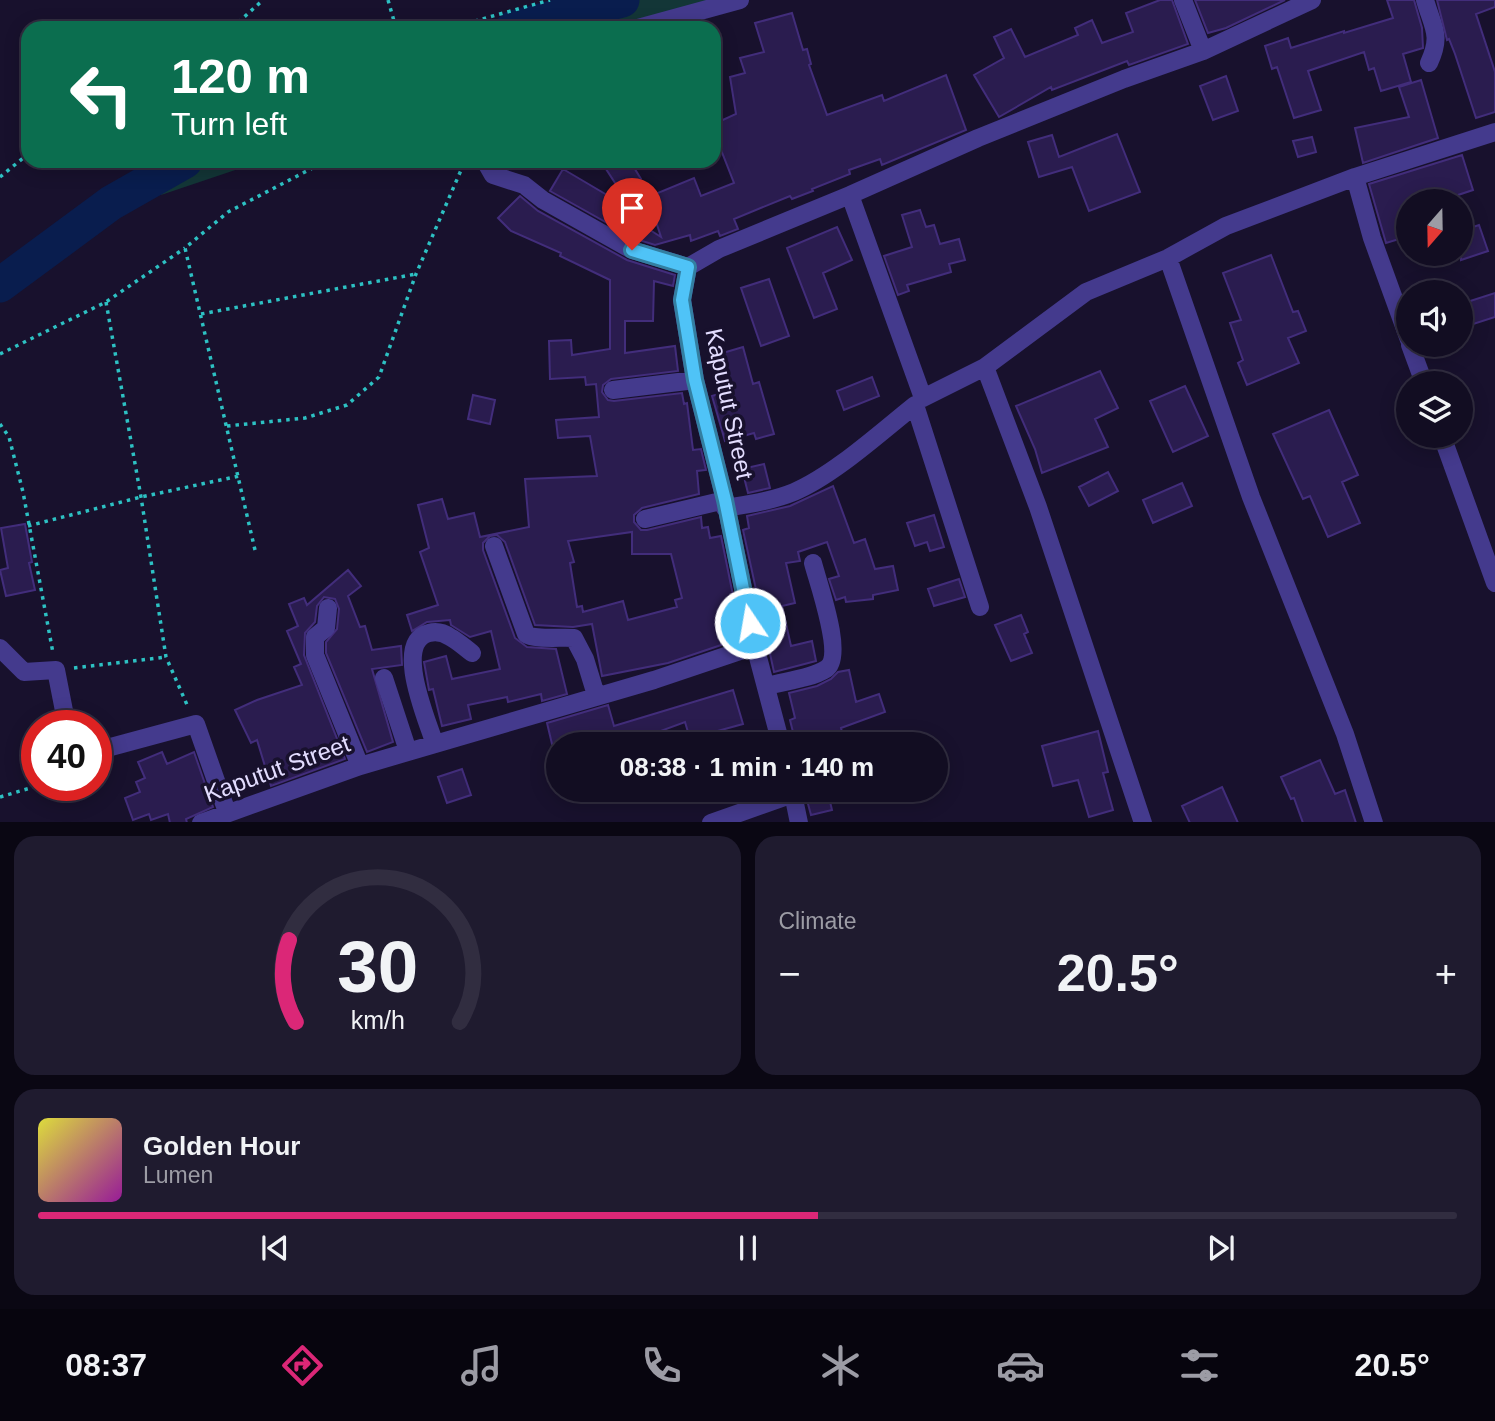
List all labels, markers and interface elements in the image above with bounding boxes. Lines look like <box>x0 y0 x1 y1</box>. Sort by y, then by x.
icon: left <box>56 49 147 140</box>
text: 120 m <box>171 49 310 103</box>
text: Turn left <box>171 106 287 142</box>
pin <box>602 178 662 250</box>
icon: arrive <box>613 189 651 227</box>
north arrow <box>1396 189 1474 266</box>
map controls <box>1396 189 1473 448</box>
button: sound <box>1396 280 1473 357</box>
street label: Kaputut Street <box>700 326 759 482</box>
button: layers <box>1396 371 1473 448</box>
position arrow <box>713 586 787 660</box>
speed limit sign: 40 <box>21 710 112 801</box>
street label: Kaputut Street <box>200 729 354 807</box>
text: 08:38 · 1 min · 140 m <box>620 752 874 782</box>
text: Climate <box>779 908 856 934</box>
text: 30 <box>337 926 418 1007</box>
text: 20.5° <box>1057 944 1179 1002</box>
text: − <box>779 953 801 995</box>
text: + <box>1435 953 1457 995</box>
text: km/h <box>350 1005 404 1033</box>
text: Golden Hour <box>143 1131 300 1161</box>
text: Lumen <box>143 1162 213 1188</box>
icon: previous <box>256 1229 294 1267</box>
icon: pause <box>729 1229 767 1267</box>
icon: next <box>1202 1229 1240 1267</box>
icon: directions <box>278 1341 327 1390</box>
icon: music <box>457 1341 506 1390</box>
icon: phone <box>637 1341 686 1390</box>
icon: climate <box>816 1341 865 1390</box>
icon: car <box>996 1341 1045 1390</box>
icon: filters <box>1175 1341 1224 1390</box>
text: 08:37 <box>65 1347 147 1383</box>
text: 20.5° <box>1355 1347 1430 1383</box>

